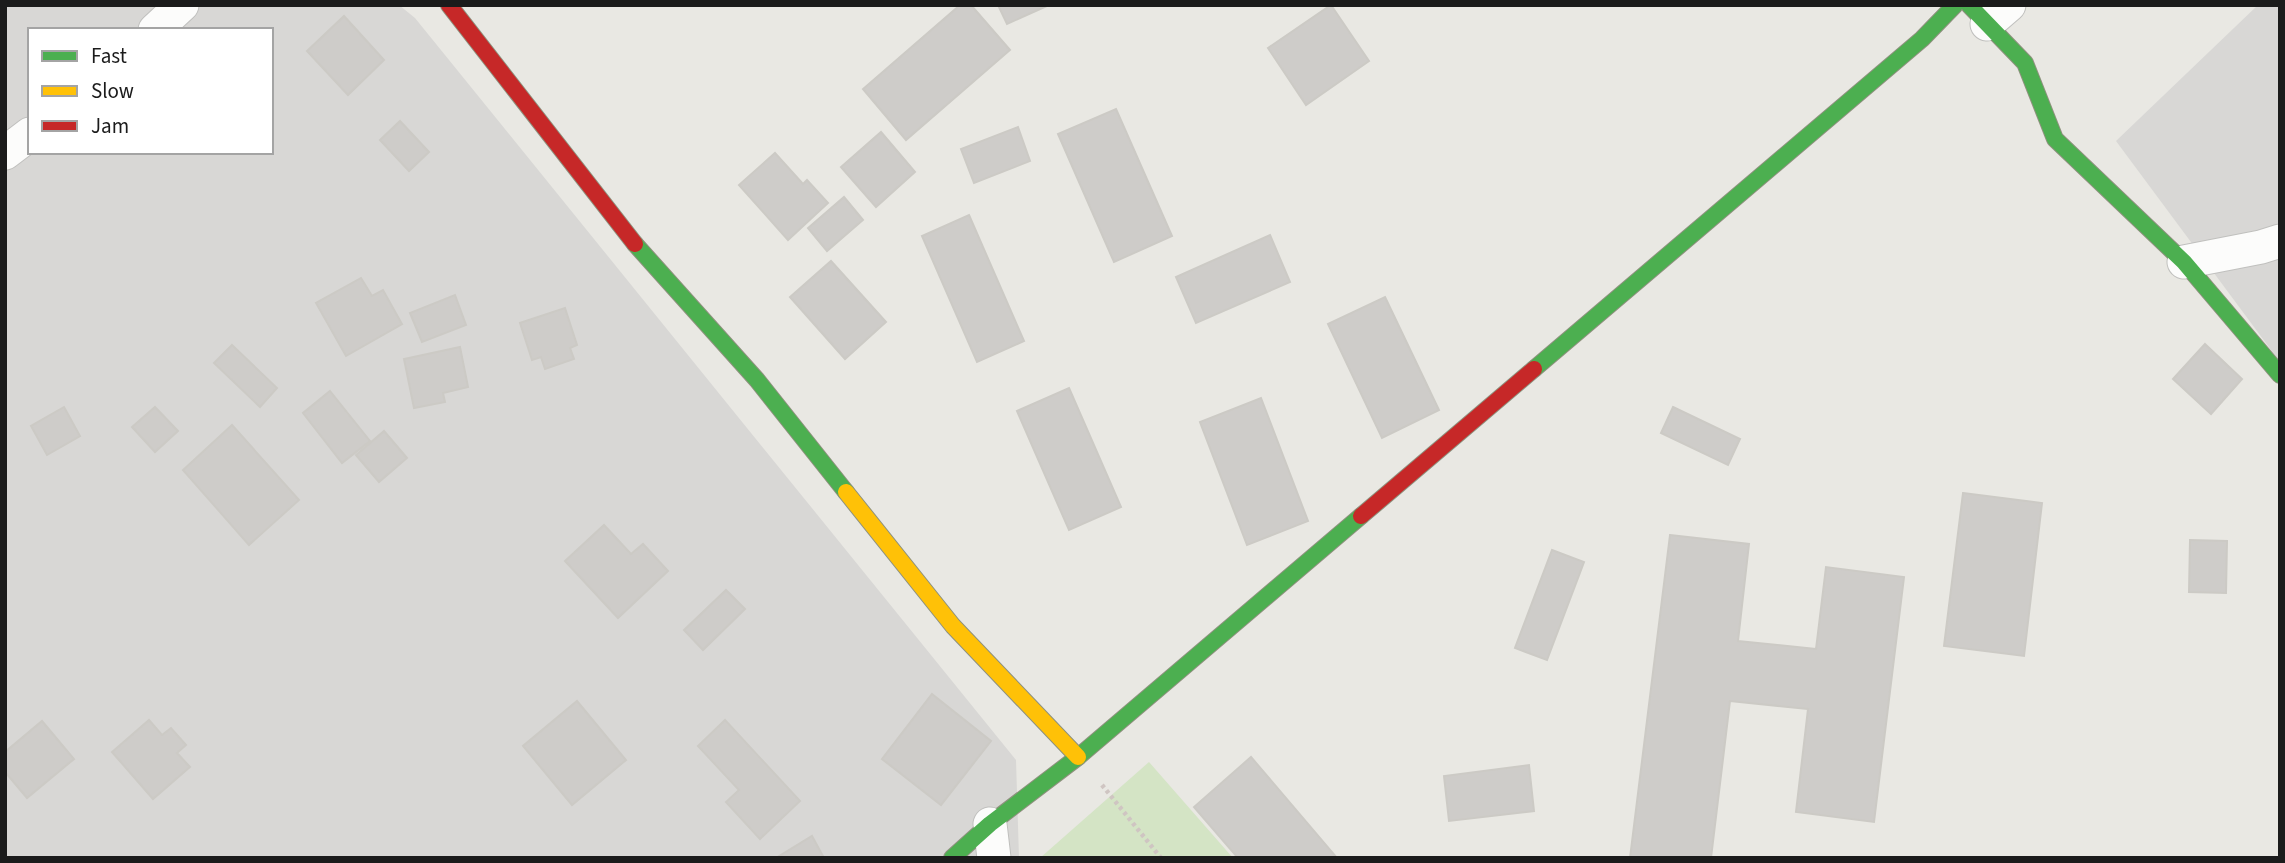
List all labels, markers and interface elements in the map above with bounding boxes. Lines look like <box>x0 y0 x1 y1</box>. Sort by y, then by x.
legend <box>28 28 273 154</box>
text: Fast <box>91 41 127 71</box>
text: Slow <box>91 76 134 106</box>
text: Jam <box>91 111 129 141</box>

